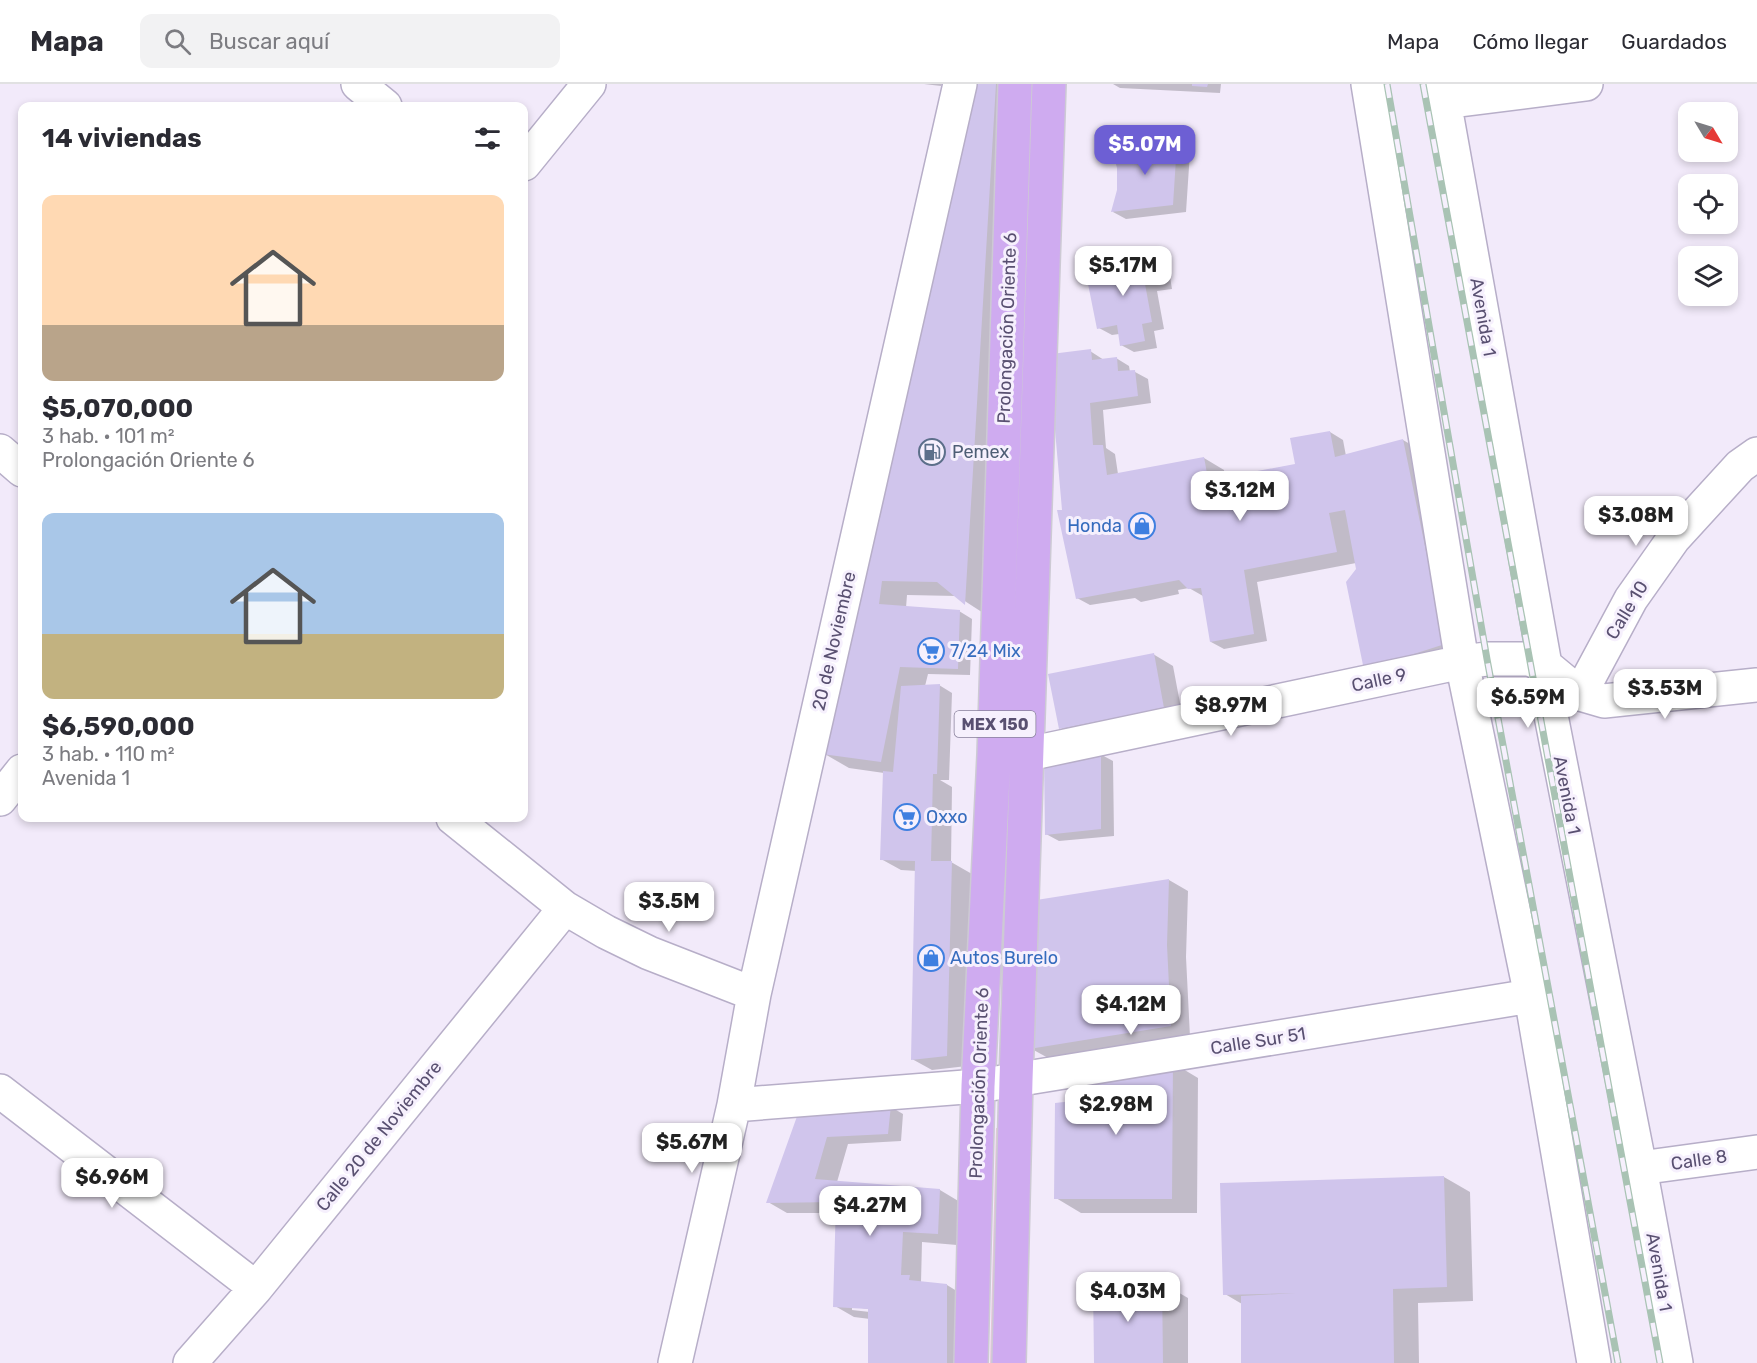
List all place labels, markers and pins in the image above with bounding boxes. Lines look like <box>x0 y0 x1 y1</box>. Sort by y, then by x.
pin: $5.07M <box>1096 125 1194 176</box>
pin: $5.17M <box>1074 246 1172 297</box>
fuel station icon: Pemex <box>917 437 947 467</box>
place label: Pemex <box>952 441 1009 463</box>
pin: $3.12M <box>1191 471 1289 522</box>
pin: $3.08M <box>1587 496 1685 547</box>
shop icon: Honda <box>1127 511 1157 541</box>
place label: Honda <box>1067 515 1122 537</box>
supermarket icon: 7/24 Mix <box>916 636 946 666</box>
place label: 7/24 Mix <box>950 640 1021 662</box>
pin: $3.53M <box>1616 669 1714 720</box>
pin: $6.59M <box>1479 678 1577 729</box>
pin: $8.97M <box>1182 686 1280 737</box>
supermarket icon: Oxxo <box>892 802 922 832</box>
place label: Oxxo <box>926 806 968 828</box>
pin: $3.5M <box>627 882 711 933</box>
shop icon: Autos Burelo <box>916 943 946 973</box>
place label: Autos Burelo <box>950 947 1058 969</box>
pin: $4.12M <box>1082 985 1180 1036</box>
pin: $2.98M <box>1067 1085 1165 1136</box>
pin: $5.67M <box>643 1123 741 1174</box>
pin: $6.96M <box>63 1158 161 1209</box>
pin: $4.27M <box>821 1186 919 1237</box>
pin: $4.03M <box>1079 1272 1177 1323</box>

